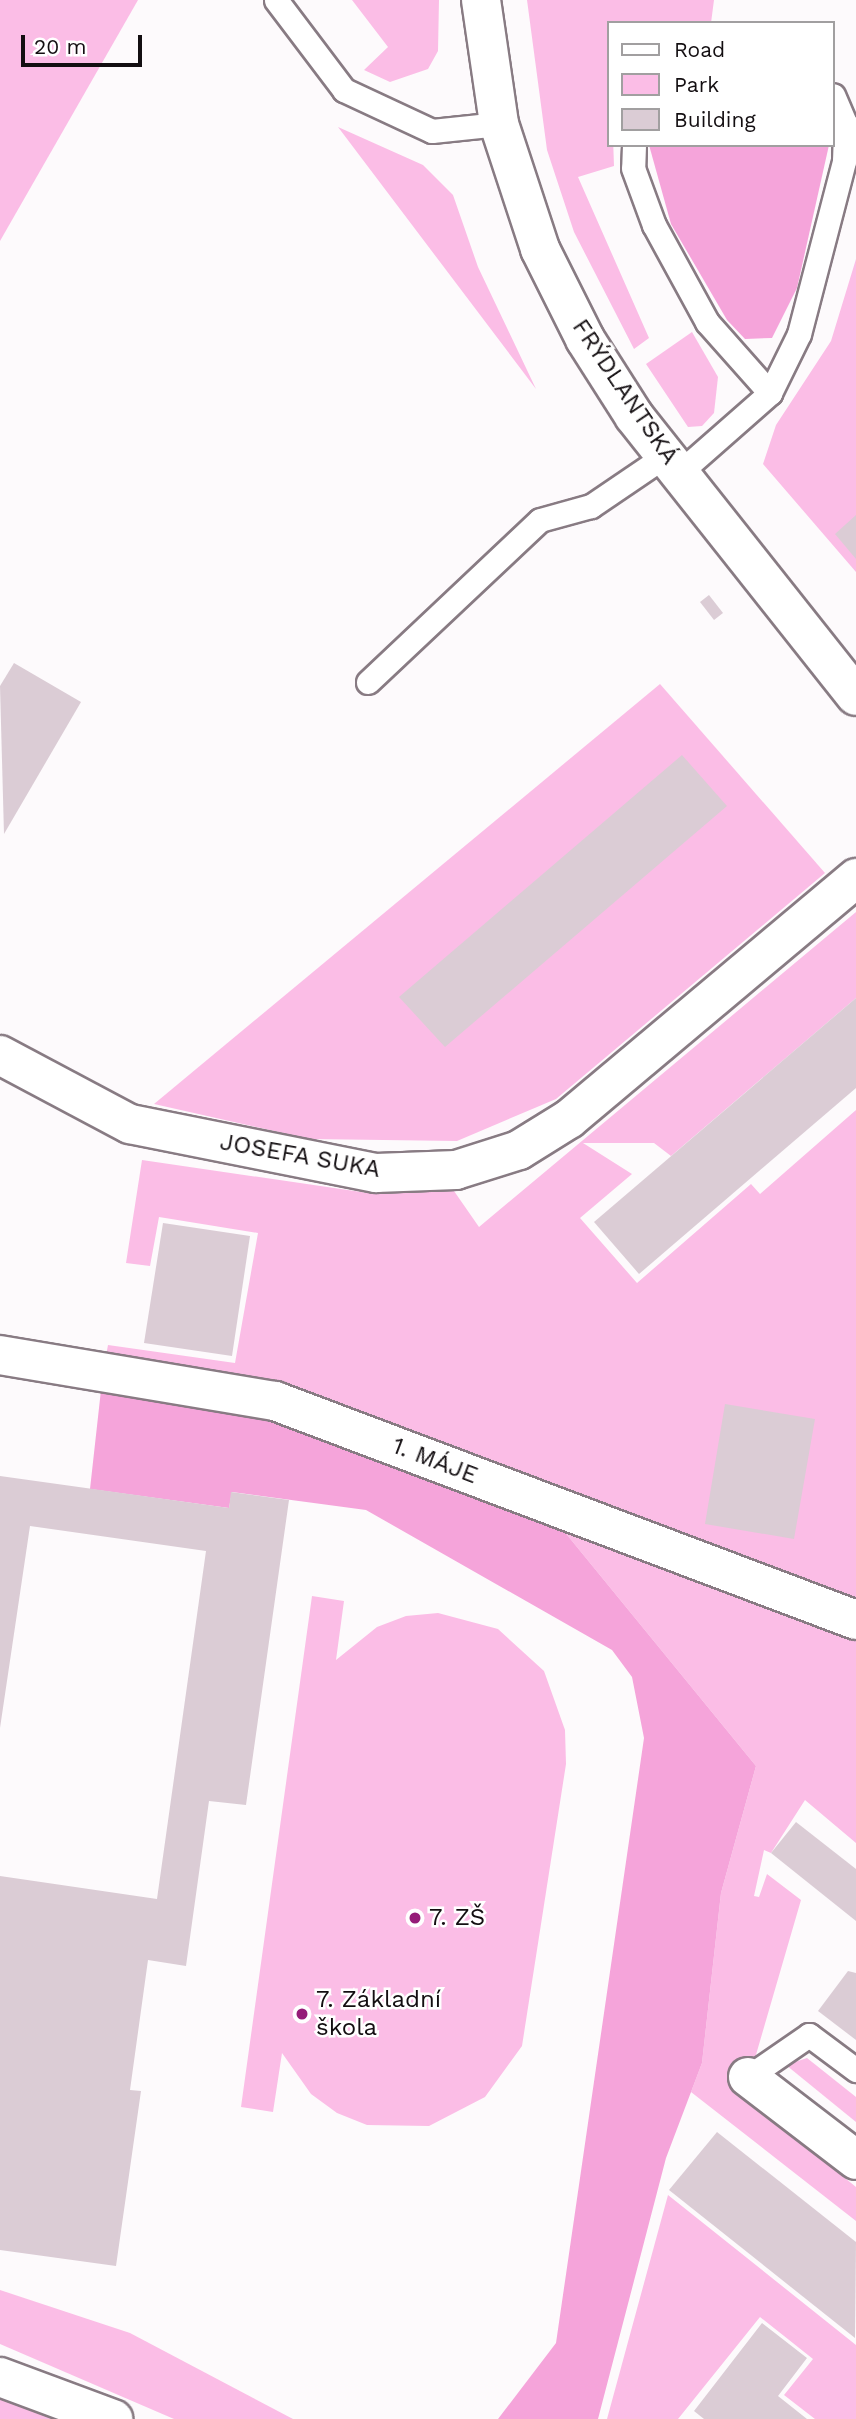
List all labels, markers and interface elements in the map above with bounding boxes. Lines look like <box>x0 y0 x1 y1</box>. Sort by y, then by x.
scale bar <box>24 21 145 65</box>
legend <box>608 21 835 147</box>
text: 20 m <box>34 34 86 59</box>
text: Road <box>674 37 725 62</box>
text: Park <box>674 72 719 97</box>
text: Building <box>674 107 756 132</box>
street label: FRÝDLANTSKÁ <box>566 314 684 470</box>
street label: JOSEFA SUKA <box>217 1128 383 1184</box>
street label: 1. MÁJE <box>388 1432 482 1490</box>
place label: 7. ZŠ <box>429 1904 485 1932</box>
marker: 7. ZŠ <box>407 1910 423 1926</box>
place label: 7. Základní škola <box>316 1986 441 2042</box>
marker: 7. Základní škola <box>294 2006 310 2022</box>

